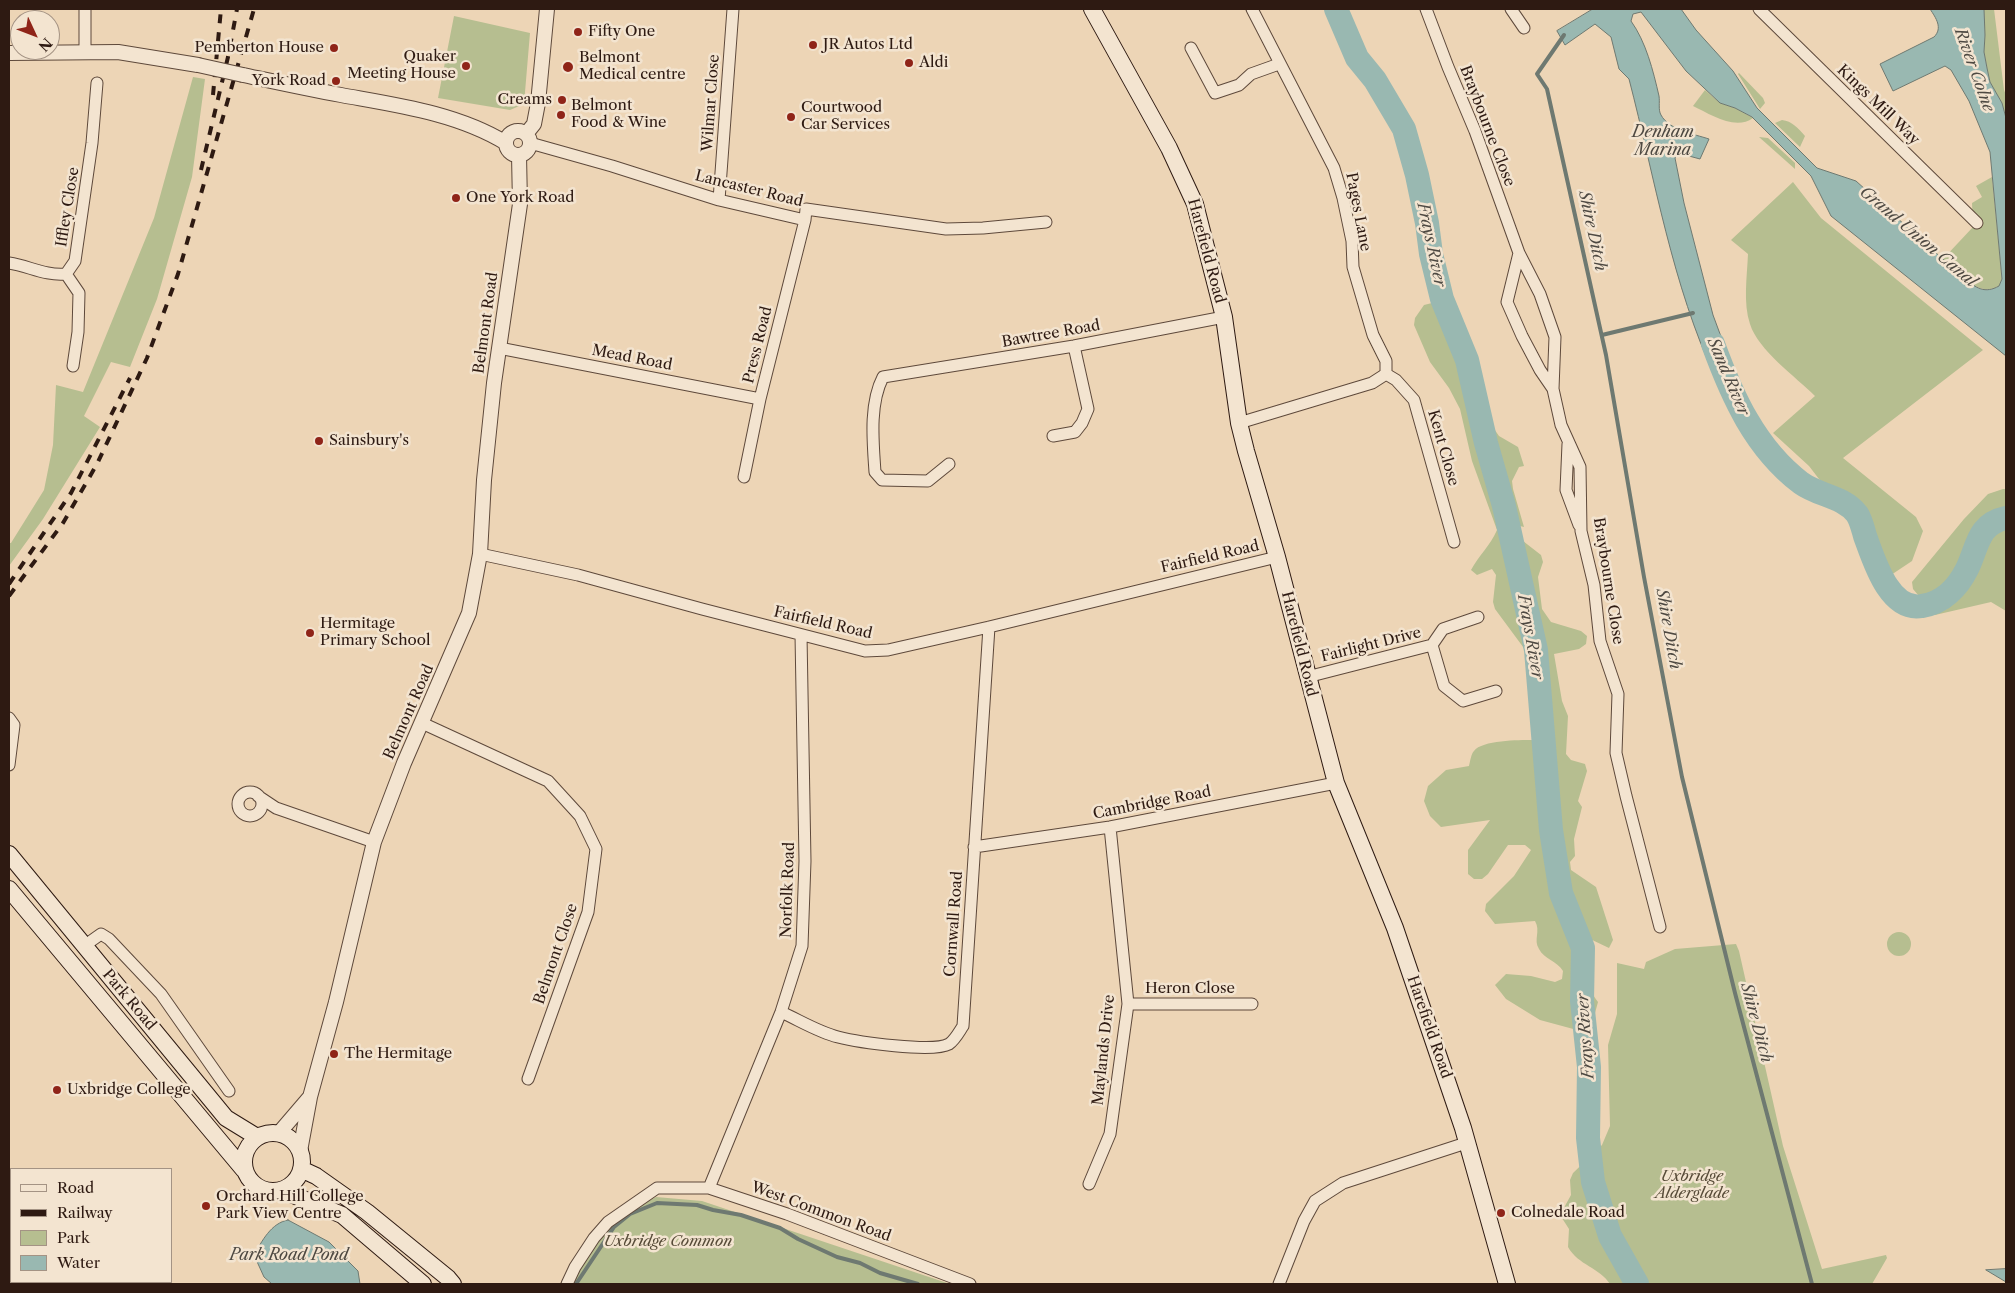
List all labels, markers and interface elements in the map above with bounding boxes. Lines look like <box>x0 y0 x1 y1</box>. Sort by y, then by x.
north arrow <box>10 10 60 60</box>
place label: Fifty One <box>588 23 655 41</box>
marker: Fifty One <box>572 26 584 38</box>
water label: River Colne <box>1950 26 1998 114</box>
text: N <box>35 34 56 55</box>
place label: JR Autos Ltd <box>823 36 913 54</box>
place label: Pemberton House <box>195 39 324 57</box>
marker: JR Autos Ltd <box>807 39 819 51</box>
marker: Pemberton House <box>328 42 340 54</box>
place label: Quaker Meeting House <box>347 48 456 83</box>
place label: Belmont Medical centre <box>579 49 686 84</box>
street label: Wilmar Close <box>699 54 723 152</box>
place label: Aldi <box>919 54 948 72</box>
marker: Aldi <box>903 57 915 69</box>
marker: Quaker Meeting House <box>460 60 472 72</box>
marker: Belmont Medical centre <box>561 60 575 74</box>
street label: Kings Mill Way <box>1833 61 1923 149</box>
street label: Braybourne Close <box>1456 63 1518 189</box>
place label: York Road <box>252 72 326 90</box>
marker: York Road <box>330 75 342 87</box>
place label: Creams <box>498 91 552 109</box>
marker: Creams <box>556 94 568 106</box>
place label: Belmont Food & Wine <box>571 97 666 132</box>
place label: Courtwood Car Services <box>801 99 890 134</box>
marker: Belmont Food & Wine <box>555 109 567 121</box>
marker: Courtwood Car Services <box>785 111 797 123</box>
water label: Denham Marina <box>1632 122 1694 160</box>
street label: Iffley Close <box>53 166 83 248</box>
street label: Lancaster Road <box>693 167 805 211</box>
street label: Pages Lane <box>1342 171 1374 253</box>
water label: Grand Union Canal <box>1856 182 1980 292</box>
place label: One York Road <box>466 189 574 207</box>
water label: Shire Ditch <box>1574 189 1610 273</box>
marker: One York Road <box>450 192 462 204</box>
street label: Harefield Road <box>1183 197 1229 305</box>
water label: Frays River <box>1413 201 1449 289</box>
street label: Belmont Road <box>470 271 502 375</box>
street label: Press Road <box>740 305 776 385</box>
street label: Bawtree Road <box>1000 316 1102 352</box>
water label: Sand River <box>1703 335 1753 419</box>
street label: Mead Road <box>590 341 674 375</box>
street label: Kent Close <box>1424 408 1462 488</box>
place label: Sainsbury's <box>329 432 409 450</box>
marker: Sainsbury's <box>313 435 325 447</box>
street label: Braybourne Close <box>1589 516 1627 646</box>
street label: Fairfield Road <box>1159 537 1261 577</box>
water label: Shire Ditch <box>1651 587 1685 671</box>
street label: Harefield Road <box>1277 590 1321 698</box>
water label: Frays River <box>1513 593 1547 681</box>
street label: Fairfield Road <box>772 603 874 643</box>
place label: Hermitage Primary School <box>320 615 430 650</box>
street label: Fairlight Drive <box>1319 624 1423 666</box>
marker: Hermitage Primary School <box>304 627 316 639</box>
street label: Belmont Road <box>380 662 438 762</box>
street label: Cambridge Road <box>1091 783 1213 823</box>
street label: Norfolk Road <box>777 842 799 938</box>
street label: Cornwall Road <box>941 871 967 977</box>
street label: Belmont Close <box>530 901 582 1007</box>
street label: Park Road <box>98 966 160 1034</box>
street label: Harefield Road <box>1403 973 1455 1081</box>
street label: Heron Close <box>1145 980 1235 998</box>
water label: Shire Ditch <box>1736 981 1776 1065</box>
water label: Frays River <box>1573 993 1599 1079</box>
street label: Maylands Drive <box>1089 994 1119 1106</box>
place label: The Hermitage <box>344 1045 452 1063</box>
marker: The Hermitage <box>328 1048 340 1060</box>
place label: Uxbridge College <box>67 1081 191 1099</box>
marker: Uxbridge College <box>51 1084 63 1096</box>
legend <box>10 1168 172 1283</box>
park label: Uxbridge Alderglade <box>1655 1168 1729 1203</box>
text: Road <box>57 1178 94 1197</box>
street label: West Common Road <box>749 1178 893 1246</box>
place label: Orchard Hill College Park View Centre <box>216 1188 364 1223</box>
marker: Orchard Hill College Park View Centre <box>200 1200 212 1212</box>
text: Railway <box>57 1203 113 1222</box>
place label: Colnedale Road <box>1511 1204 1625 1222</box>
marker: Colnedale Road <box>1495 1207 1507 1219</box>
text: Park <box>57 1228 90 1247</box>
park label: Uxbridge Common <box>604 1233 732 1251</box>
water label: Park Road Pond <box>230 1245 348 1265</box>
text: Water <box>57 1253 100 1272</box>

